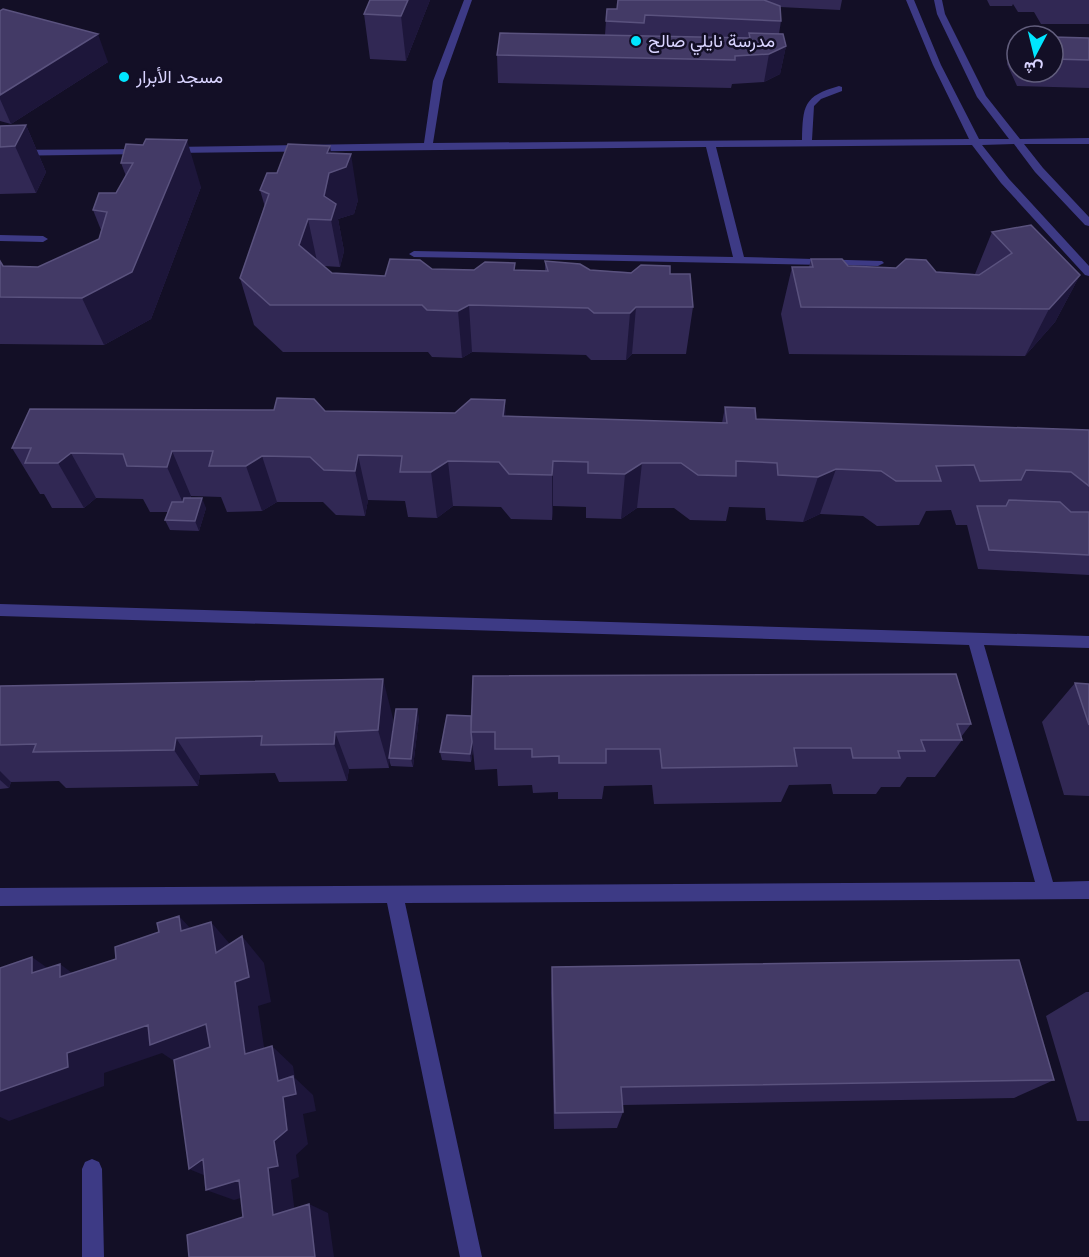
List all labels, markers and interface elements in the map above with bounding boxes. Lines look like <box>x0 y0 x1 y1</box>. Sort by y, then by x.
north arrow <box>1005 24 1065 84</box>
place label: مدرسة نايلي صالح <box>648 30 775 56</box>
marker: مدرسة نايلي صالح <box>629 34 643 48</box>
text: ش <box>1023 58 1044 79</box>
place label: مسجد الأبرار <box>135 66 223 88</box>
marker: مسجد الأبرار <box>117 70 131 84</box>

